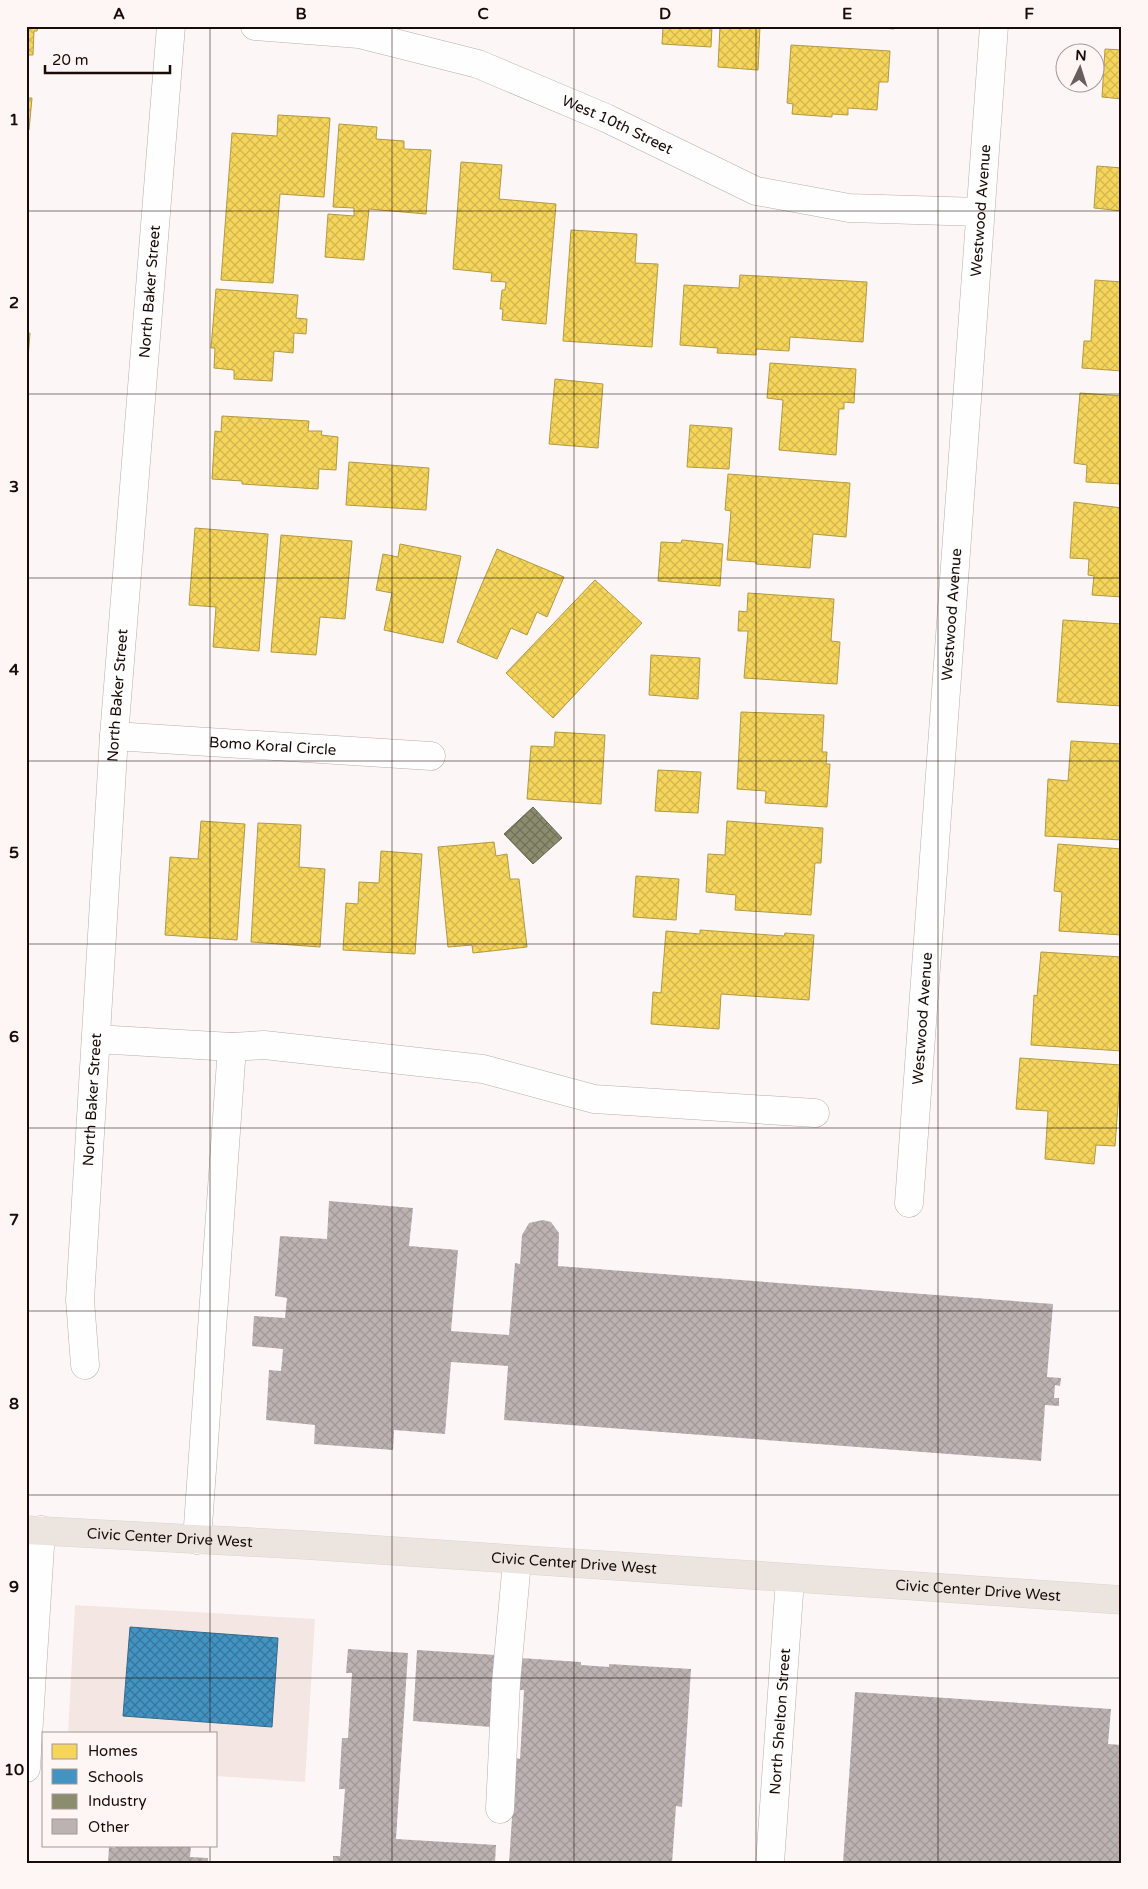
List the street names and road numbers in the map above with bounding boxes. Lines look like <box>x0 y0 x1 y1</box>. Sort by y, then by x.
street label: West 10th Street <box>559 91 676 158</box>
street label: Westwood Avenue <box>967 144 994 278</box>
street label: North Baker Street <box>135 224 164 359</box>
street label: Westwood Avenue <box>938 548 965 681</box>
street label: North Baker Street <box>103 628 132 762</box>
street label: Bomo Koral Circle <box>209 733 337 759</box>
street label: Westwood Avenue <box>909 952 936 1085</box>
street label: North Baker Street <box>79 1032 105 1167</box>
street label: Civic Center Drive West <box>86 1524 253 1551</box>
street label: Civic Center Drive West <box>491 1549 658 1578</box>
street label: Civic Center Drive West <box>895 1576 1062 1605</box>
street label: North Shelton Street <box>766 1647 794 1795</box>

